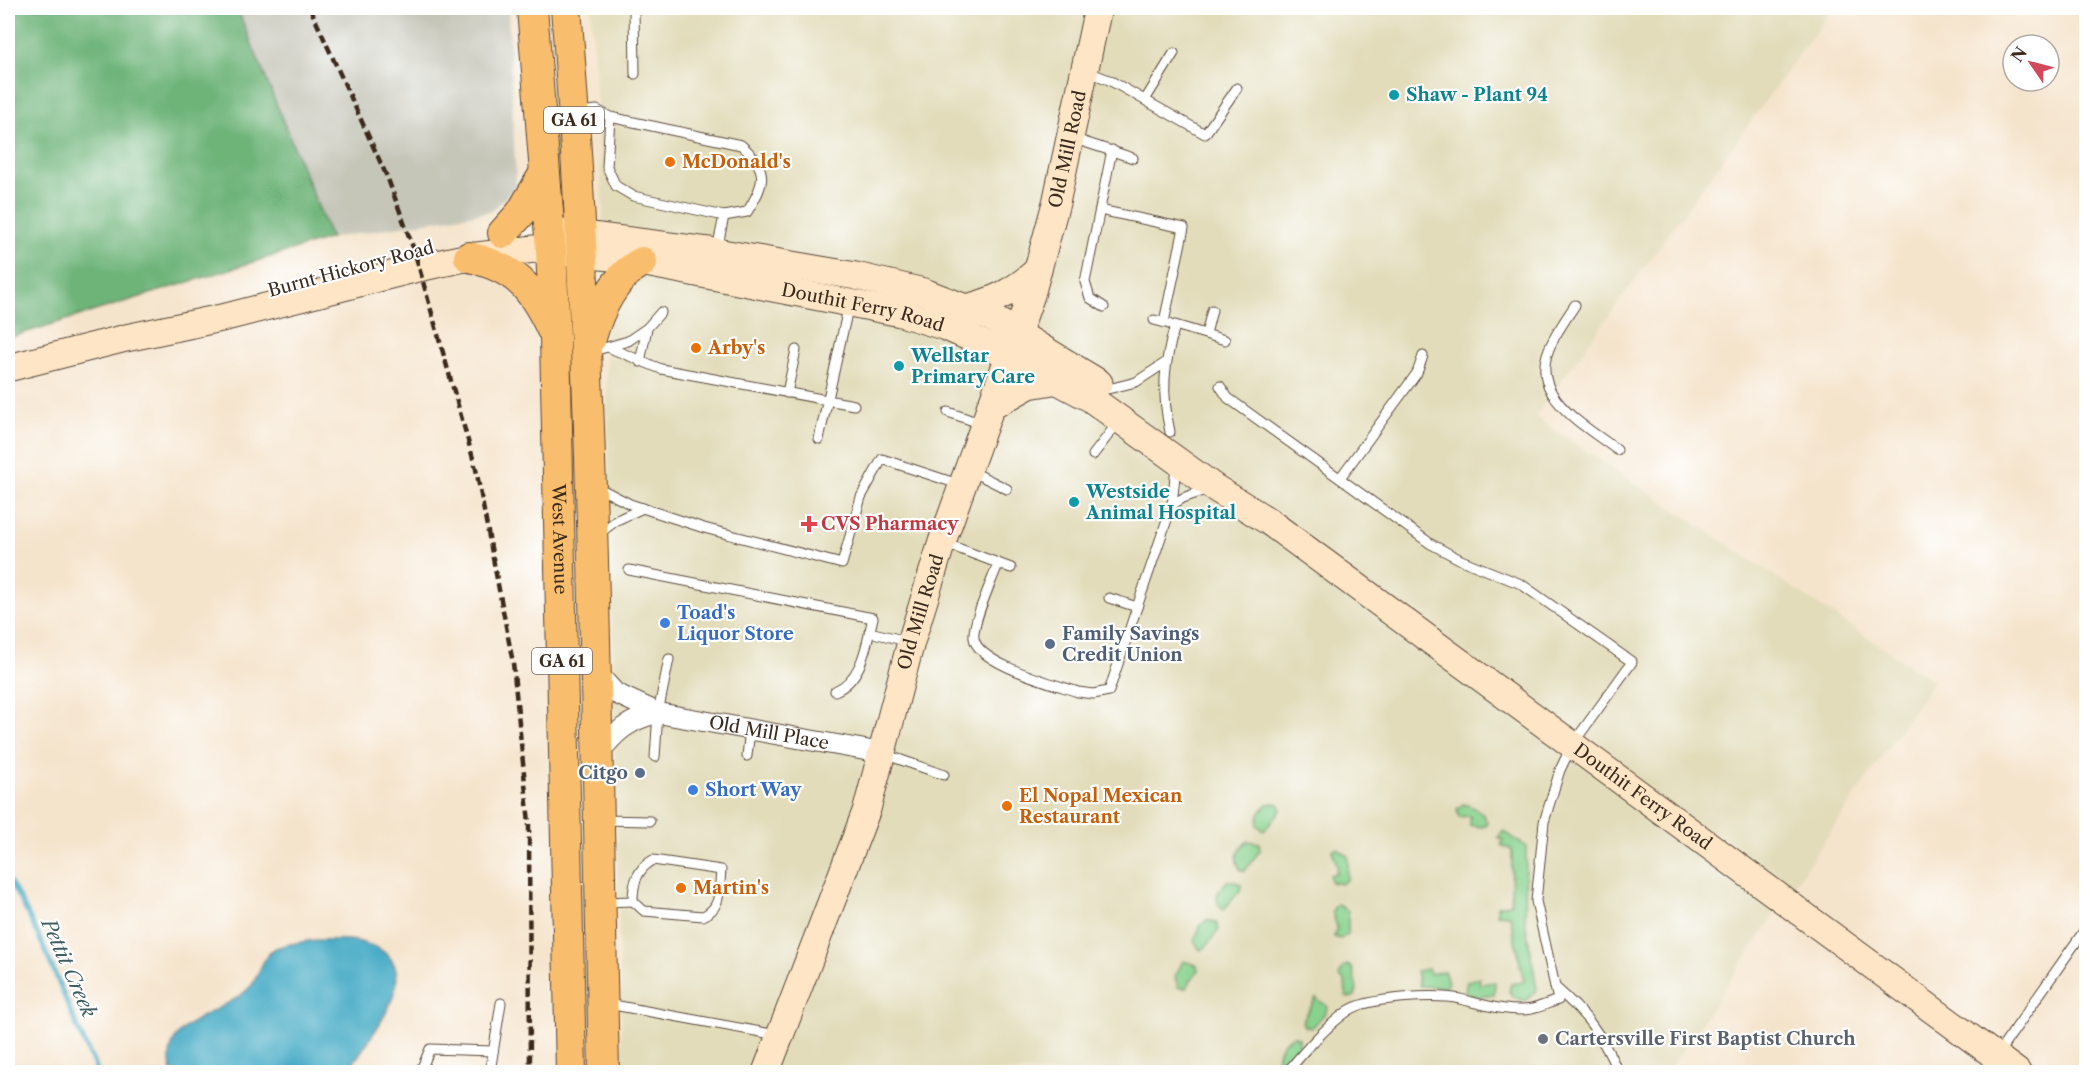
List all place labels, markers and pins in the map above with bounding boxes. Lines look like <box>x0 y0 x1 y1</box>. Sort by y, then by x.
place label: Shaw - Plant 94 <box>1406 84 1548 106</box>
marker: Shaw - Plant 94 <box>1387 88 1401 102</box>
place label: McDonald's <box>682 151 791 173</box>
marker: McDonald's <box>663 155 677 169</box>
place label: Arby's <box>707 337 765 359</box>
marker: Arby's <box>689 341 703 355</box>
place label: Wellstar Primary Care <box>910 345 1035 388</box>
marker: Wellstar Primary Care <box>892 359 906 373</box>
place label: Westside Animal Hospital <box>1085 481 1236 524</box>
marker: Westside Animal Hospital <box>1067 495 1081 509</box>
place label: CVS Pharmacy <box>821 513 959 535</box>
marker: CVS Pharmacy <box>802 517 816 531</box>
place label: Toad's Liquor Store <box>677 602 794 645</box>
marker: Toad's Liquor Store <box>658 616 672 630</box>
place label: Family Savings Credit Union <box>1062 623 1199 666</box>
marker: Family Savings Credit Union <box>1043 637 1057 651</box>
place label: Citgo <box>578 762 628 784</box>
marker: Citgo <box>633 766 647 780</box>
place label: Short Way <box>705 779 802 801</box>
marker: Short Way <box>686 783 700 797</box>
place label: El Nopal Mexican Restaurant <box>1019 785 1183 828</box>
marker: El Nopal Mexican Restaurant <box>1000 799 1014 813</box>
place label: Martin's <box>693 877 769 899</box>
marker: Martin's <box>674 881 688 895</box>
place label: Cartersville First Baptist Church <box>1555 1028 1856 1050</box>
marker: Cartersville First Baptist Church <box>1536 1032 1550 1046</box>

